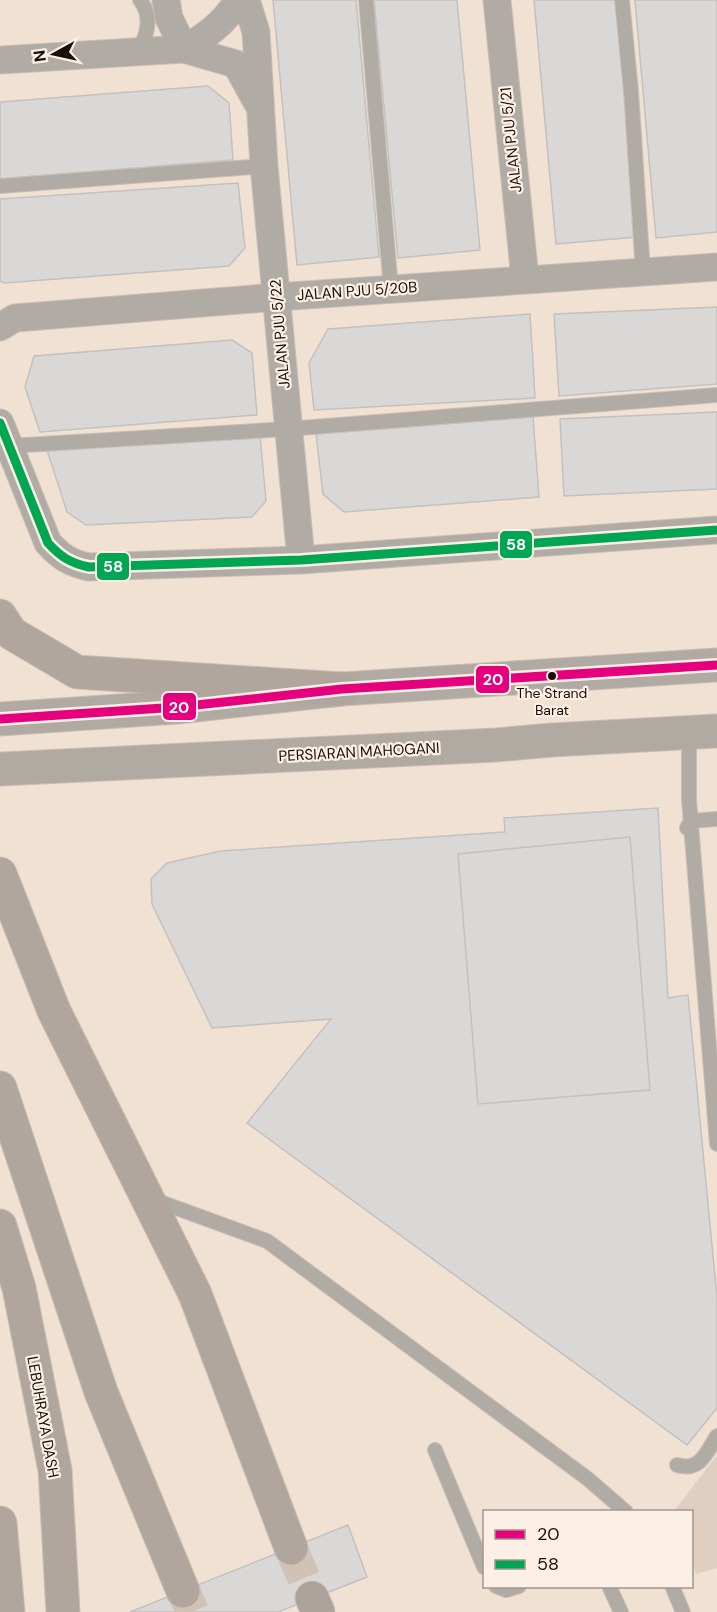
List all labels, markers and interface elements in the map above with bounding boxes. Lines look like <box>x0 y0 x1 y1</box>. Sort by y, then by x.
north arrow <box>24 24 84 84</box>
text: N <box>28 49 51 63</box>
street label: JALAN PJU 5/21 <box>496 86 526 194</box>
street label: JALAN PJU 5/20B <box>296 277 418 305</box>
street label: JALAN PJU 5/22 <box>265 278 295 390</box>
line badge: 58 <box>499 530 533 559</box>
text: 58 <box>506 534 526 555</box>
line badge: 58 <box>96 552 130 581</box>
text: 58 <box>103 556 123 577</box>
line badge: 20 <box>475 665 510 694</box>
text: 20 <box>483 669 503 690</box>
marker: The Strand Barat <box>546 670 558 682</box>
place label: The Strand Barat <box>517 684 587 719</box>
line badge: 20 <box>162 692 197 721</box>
text: 20 <box>169 697 189 718</box>
street label: PERSIARAN MAHOGANI <box>278 738 440 766</box>
street label: LEBUHRAYA DASH <box>22 1355 64 1479</box>
legend <box>483 1510 693 1588</box>
text: 20 <box>537 1522 560 1546</box>
text: 58 <box>537 1552 559 1576</box>

